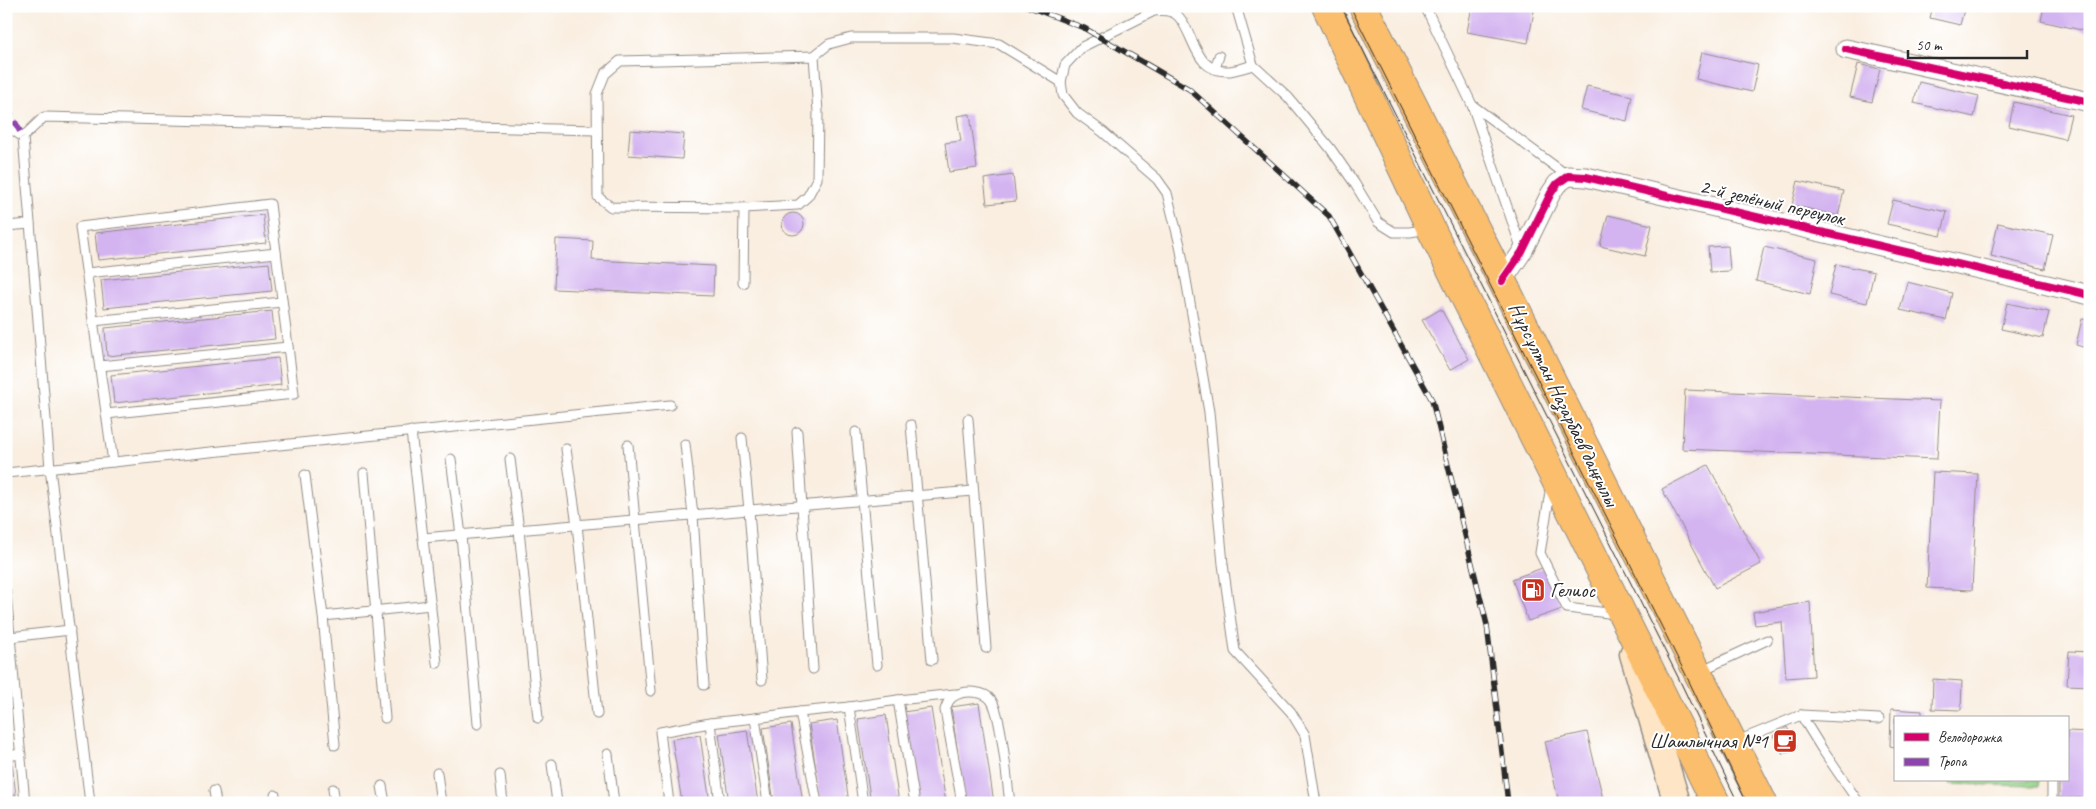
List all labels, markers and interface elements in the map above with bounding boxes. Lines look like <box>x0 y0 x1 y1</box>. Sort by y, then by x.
scale bar <box>1908 28 2027 60</box>
text: 50 m <box>1916 36 1943 55</box>
street label: 2-й зелёный переулок <box>1697 173 1849 233</box>
street label: Нұрсұлтан Назарбаев даңғылы <box>1502 298 1626 513</box>
fuel station icon: Гелиос <box>1520 577 1546 603</box>
place label: Гелиос <box>1550 577 1596 603</box>
legend <box>1894 716 2068 782</box>
place label: Шашлычная №1 <box>1649 728 1770 754</box>
cafe icon: Шашлычная №1 <box>1772 728 1798 754</box>
text: Велодорожка <box>1938 728 2002 747</box>
text: Тропа <box>1938 752 1967 771</box>

